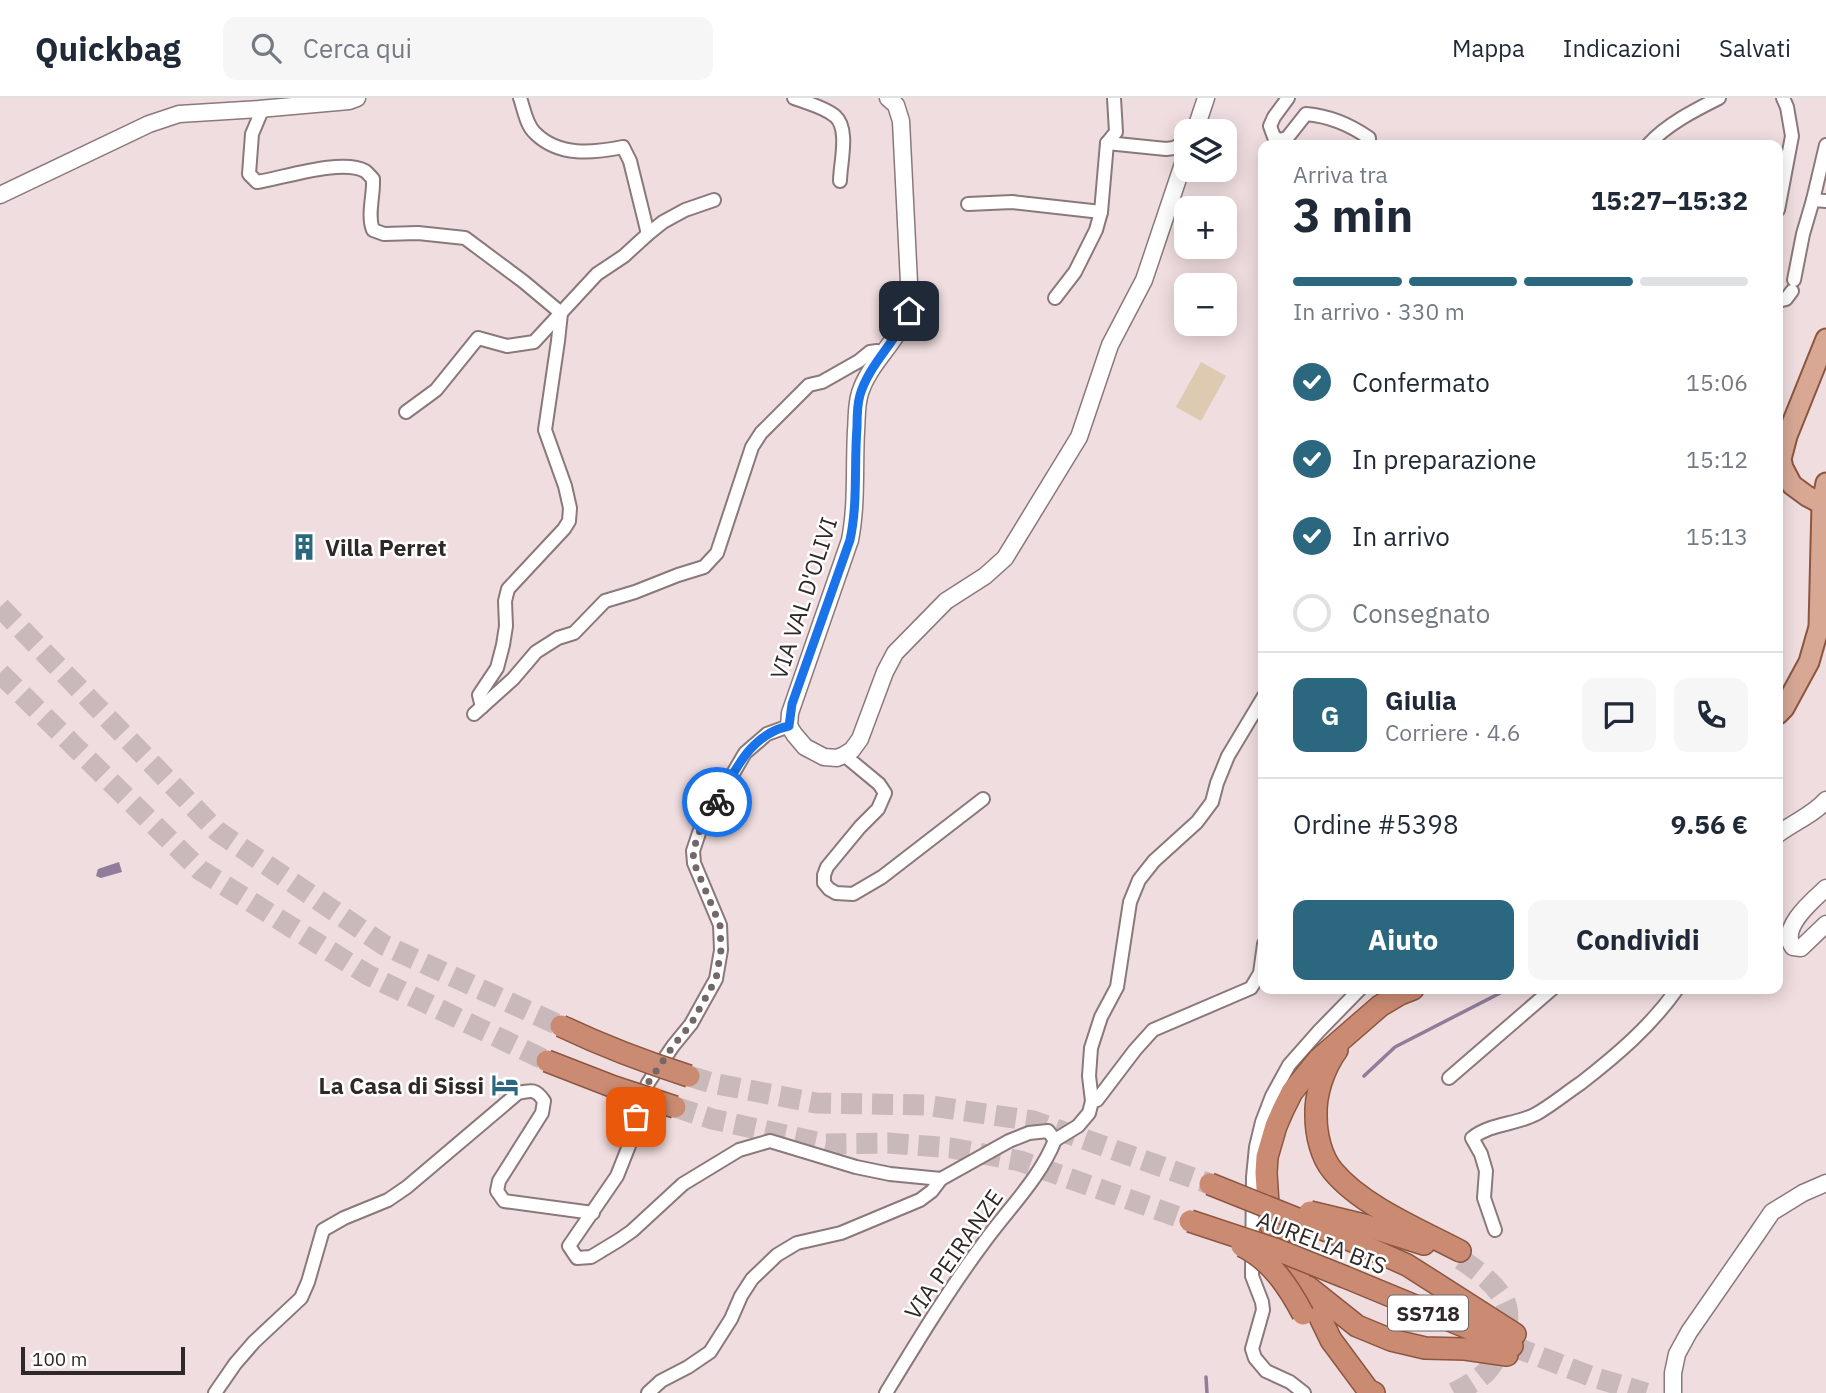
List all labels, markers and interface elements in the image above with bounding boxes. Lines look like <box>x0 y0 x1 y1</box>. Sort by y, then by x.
search box <box>223 17 713 80</box>
text: Quickbag <box>35 27 181 70</box>
icon: search <box>247 29 285 67</box>
text: Cerca qui <box>303 31 412 65</box>
text: Mappa <box>1452 32 1525 64</box>
text: Indicazioni <box>1563 32 1681 64</box>
text: Salvati <box>1719 32 1791 64</box>
map controls <box>1174 119 1237 336</box>
button: layers <box>1174 119 1237 182</box>
text: Arriva tra <box>1293 159 1388 189</box>
text: 15:27–15:32 <box>1591 183 1748 217</box>
text: 3 min <box>1293 185 1413 245</box>
button: + <box>1174 196 1237 259</box>
button: − <box>1174 273 1237 336</box>
pin <box>879 281 939 341</box>
icon: home <box>890 292 928 330</box>
text: In arrivo · 330 m <box>1293 296 1465 326</box>
icon: check <box>1293 363 1331 401</box>
text: Confermato <box>1352 365 1490 399</box>
text: 15:06 <box>1686 367 1748 397</box>
icon: check <box>1293 440 1331 478</box>
text: In preparazione <box>1352 442 1537 476</box>
text: 15:12 <box>1686 444 1748 474</box>
street label: VIA VAL D'OLIVI <box>763 513 843 683</box>
icon: check <box>1293 517 1331 555</box>
text: In arrivo <box>1352 519 1450 553</box>
text: 15:13 <box>1686 521 1748 551</box>
building icon: Villa Perret <box>289 532 319 562</box>
place label: Villa Perret <box>325 532 447 562</box>
text: Consegnato <box>1352 596 1490 630</box>
button: chat <box>1582 678 1656 752</box>
button: phone <box>1674 678 1748 752</box>
text: Giulia <box>1385 683 1457 717</box>
text: G <box>1321 698 1339 732</box>
text: Corriere · 4.6 <box>1385 717 1521 747</box>
courier <box>682 767 752 837</box>
icon: bike <box>698 783 736 821</box>
text: Ordine #5398 <box>1293 807 1459 841</box>
text: 9.56 € <box>1671 807 1748 841</box>
button: Aiuto <box>1293 900 1514 980</box>
button: Condividi <box>1528 900 1748 980</box>
place label: La Casa di Sissi <box>319 1070 484 1100</box>
hotel icon: La Casa di Sissi <box>490 1070 520 1100</box>
pin <box>606 1087 666 1147</box>
icon: bag <box>617 1098 655 1136</box>
street label: VIA PEIRANZE <box>897 1183 1009 1325</box>
street label: AURELIA BIS <box>1253 1204 1391 1280</box>
road number: SS718 <box>1388 1296 1468 1330</box>
scale bar <box>21 1344 186 1376</box>
text: 100 m <box>32 1347 87 1371</box>

